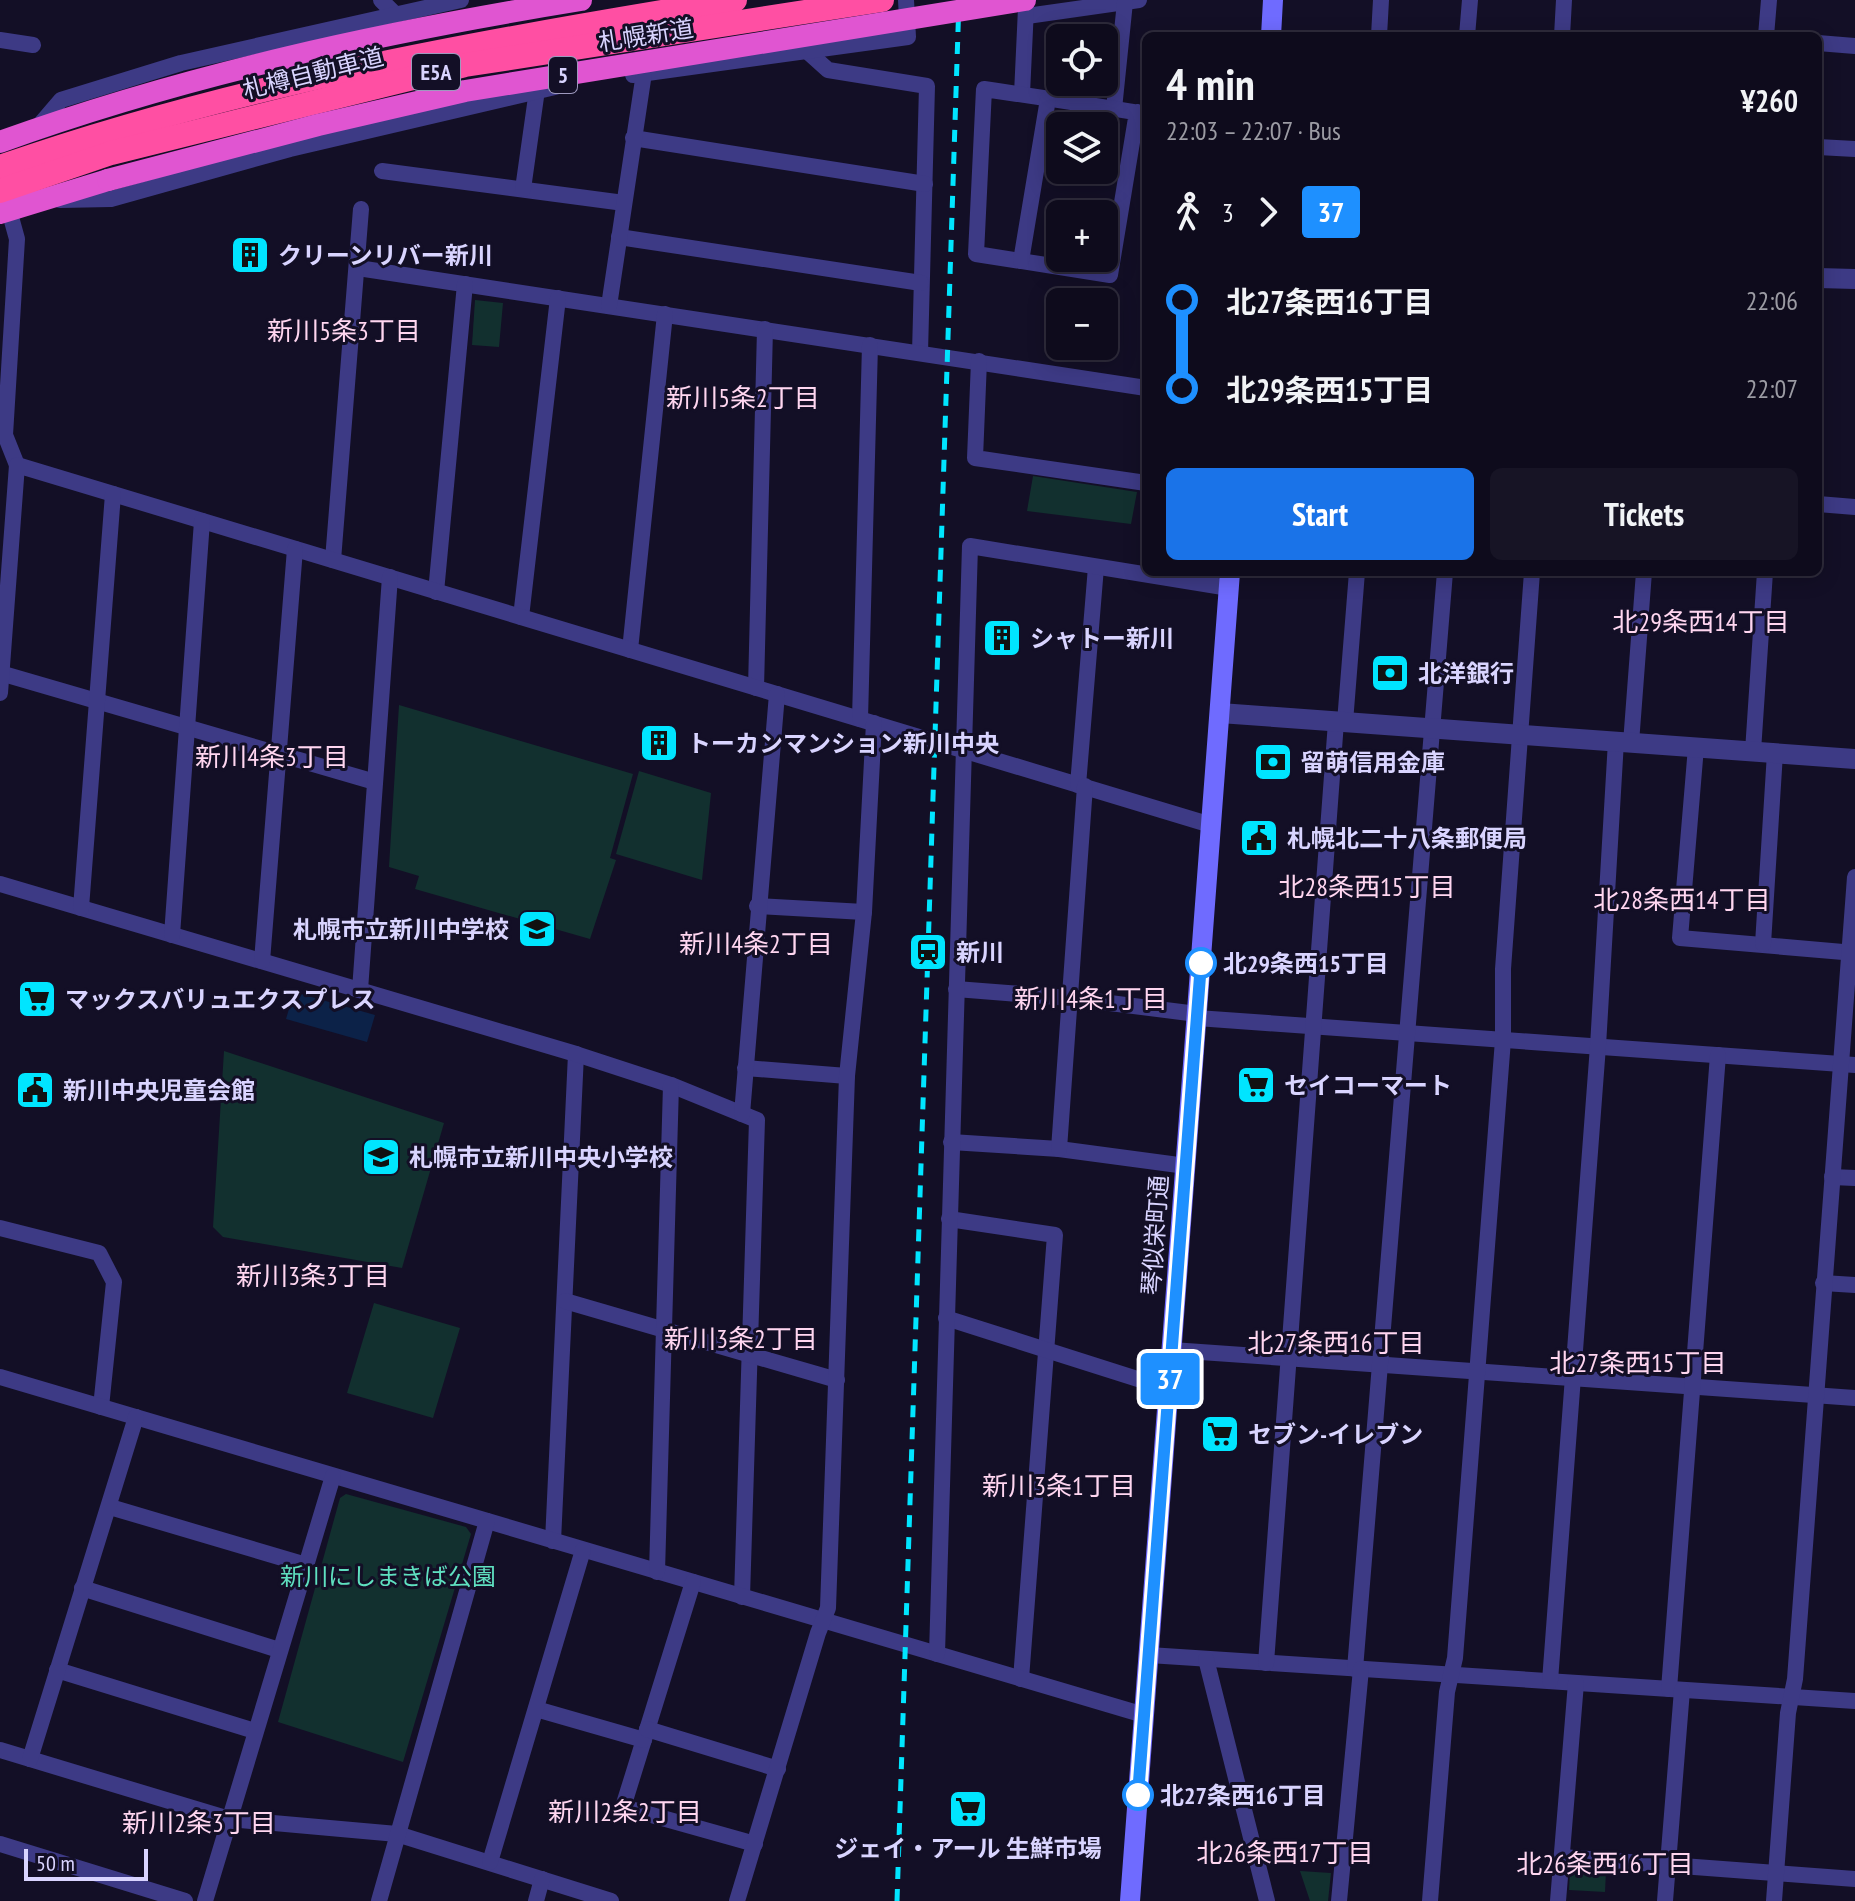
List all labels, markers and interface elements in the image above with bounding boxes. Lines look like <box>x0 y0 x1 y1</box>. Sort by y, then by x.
street label: 札幌新道 <box>596 12 696 58</box>
map controls <box>1046 24 1118 360</box>
button: locate <box>1046 24 1118 96</box>
street label: 札樽自動車道 <box>239 41 387 105</box>
road number: E5A <box>412 54 460 90</box>
text: 4 min <box>1166 55 1255 112</box>
road number: 5 <box>549 57 577 93</box>
text: ¥260 <box>1741 81 1798 120</box>
button: layers <box>1046 112 1118 184</box>
text: 22:03 – 22:07 · Bus <box>1166 114 1341 147</box>
icon: walk <box>1166 190 1210 234</box>
icon: forward <box>1246 190 1290 234</box>
text: 37 <box>1318 193 1344 230</box>
text: 3 <box>1222 196 1234 229</box>
button: + <box>1046 200 1118 272</box>
building icon: クリーンリバー新川 <box>229 234 271 276</box>
place label: クリーンリバー新川 <box>278 240 493 271</box>
text: 北27条西16丁目 <box>1226 282 1433 321</box>
text: 22:06 <box>1746 284 1798 317</box>
button: − <box>1046 288 1118 360</box>
district label: 新川5条3丁目 <box>267 314 421 347</box>
text: 北29条西15丁目 <box>1226 370 1433 409</box>
text: 22:07 <box>1746 372 1798 405</box>
district label: 新川5条2丁目 <box>666 381 820 414</box>
button: Start <box>1166 468 1474 560</box>
button: Tickets <box>1490 468 1798 560</box>
district label: 北29条西14丁目 <box>1613 605 1789 638</box>
building icon: シャトー新川 <box>981 617 1023 659</box>
place label: シャトー新川 <box>1030 623 1174 654</box>
bank icon: 北洋銀行 <box>1369 652 1411 694</box>
place label: 北洋銀行 <box>1418 658 1514 689</box>
building icon: トーカンマンション新川中央 <box>638 722 680 764</box>
place label: トーカンマンション新川中央 <box>687 728 999 759</box>
district label: 新川4条3丁目 <box>195 740 349 773</box>
bank icon: 留萌信用金庫 <box>1252 741 1294 783</box>
place label: 留萌信用金庫 <box>1301 747 1445 778</box>
public building icon: 札幌北二十八条郵便局 <box>1238 817 1280 859</box>
place label: 札幌北二十八条郵便局 <box>1287 823 1527 854</box>
district label: 北28条西15丁目 <box>1279 870 1455 903</box>
district label: 北28条西14丁目 <box>1594 883 1770 916</box>
school or university icon: 札幌市立新川中学校 <box>516 908 558 950</box>
place label: 札幌市立新川中学校 <box>293 914 509 945</box>
district label: 新川4条2丁目 <box>679 927 833 960</box>
station icon: 新川 <box>907 931 949 973</box>
place label: 新川 <box>956 937 1004 968</box>
marker: 北29条西15丁目 <box>1186 948 1216 978</box>
place label: 北29条西15丁目 <box>1223 948 1389 979</box>
supermarket icon: マックスバリュエクスプレス <box>16 978 58 1020</box>
district label: 新川4条1丁目 <box>1014 982 1168 1015</box>
place label: マックスバリュエクスプレス <box>65 984 376 1015</box>
supermarket icon: セイコーマート <box>1235 1064 1277 1106</box>
public building icon: 新川中央児童会館 <box>14 1069 56 1111</box>
place label: セイコーマート <box>1284 1070 1452 1101</box>
place label: 新川中央児童会館 <box>63 1075 255 1106</box>
school or university icon: 札幌市立新川中央小学校 <box>360 1136 402 1178</box>
place label: 札幌市立新川中央小学校 <box>409 1142 673 1173</box>
street label: 琴似栄町通 <box>1135 1174 1175 1296</box>
district label: 新川3条3丁目 <box>236 1259 390 1292</box>
district label: 新川3条2丁目 <box>664 1322 818 1355</box>
district label: 北27条西16丁目 <box>1248 1326 1424 1359</box>
district label: 北27条西15丁目 <box>1550 1346 1726 1379</box>
line badge: 37 <box>1134 1353 1206 1405</box>
text: 37 <box>1157 1360 1183 1397</box>
supermarket icon: セブン-イレブン <box>1199 1413 1241 1455</box>
place label: セブン-イレブン <box>1248 1419 1423 1450</box>
district label: 新川3条1丁目 <box>982 1469 1136 1502</box>
park label: 新川にしまきば公園 <box>280 1561 496 1592</box>
marker: 北27条西16丁目 <box>1123 1780 1153 1810</box>
place label: 北27条西16丁目 <box>1160 1780 1326 1811</box>
supermarket icon: ジェイ・アール 生鮮市場 <box>947 1788 989 1830</box>
district label: 新川2条2丁目 <box>548 1795 702 1828</box>
district label: 新川2条3丁目 <box>122 1806 276 1839</box>
place label: ジェイ・アール 生鮮市場 <box>834 1833 1102 1864</box>
district label: 北26条西17丁目 <box>1197 1836 1373 1869</box>
scale bar <box>24 1845 148 1881</box>
district label: 北26条西16丁目 <box>1517 1847 1693 1880</box>
text: 50 m <box>36 1849 75 1877</box>

